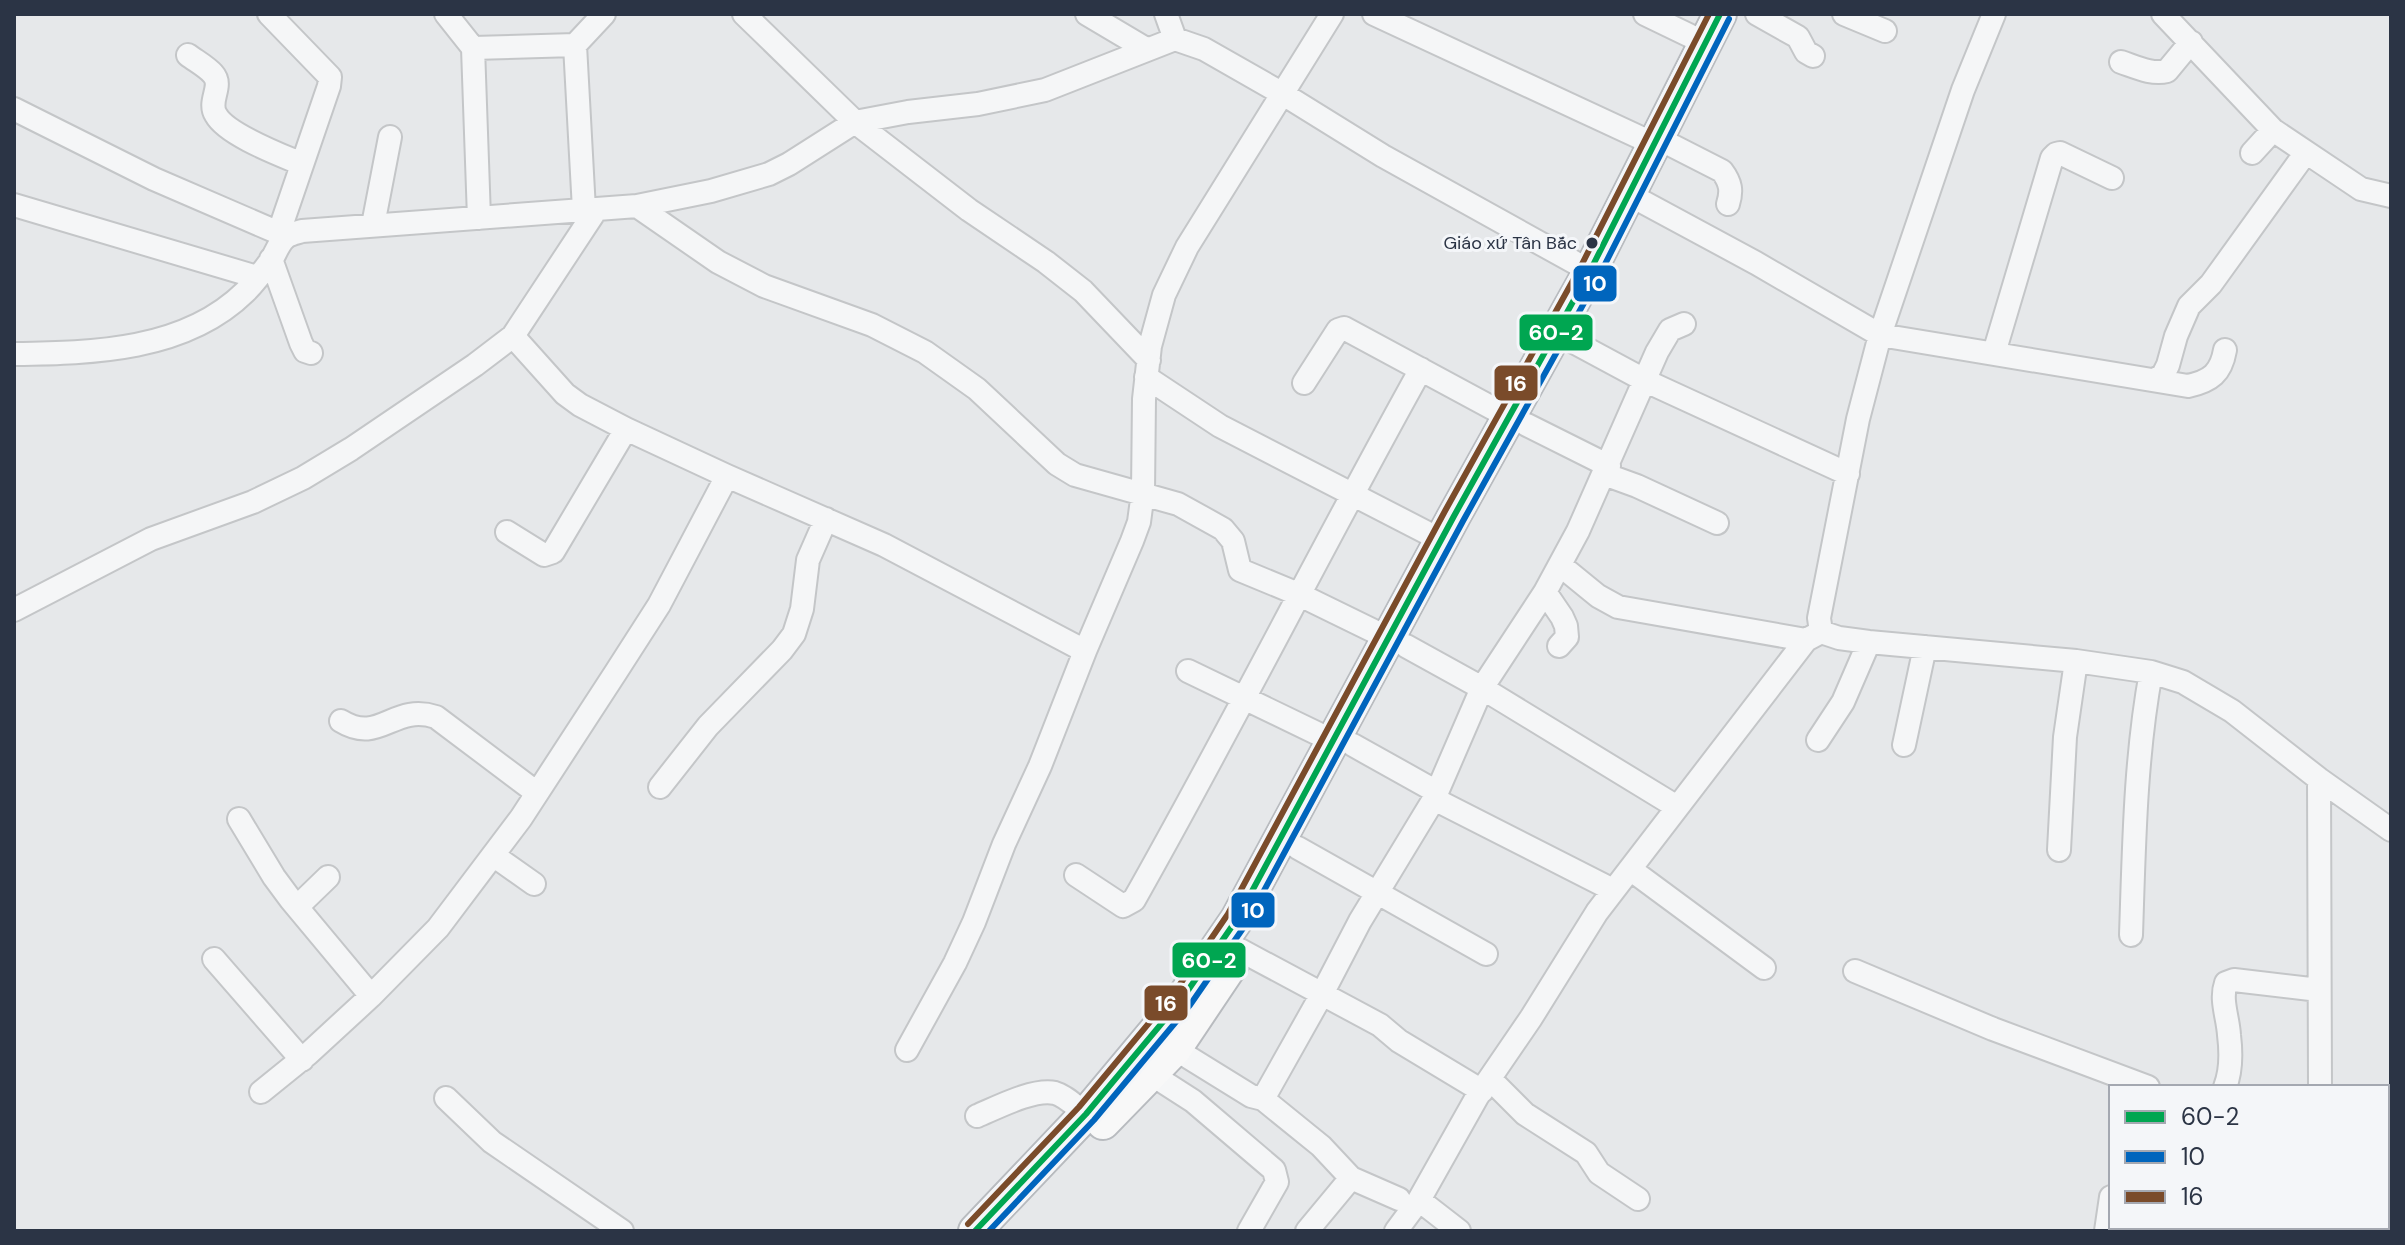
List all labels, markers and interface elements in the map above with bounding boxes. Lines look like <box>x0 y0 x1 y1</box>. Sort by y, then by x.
place label: Giáo xứ Tân Bắc <box>1443 231 1577 255</box>
marker: Giáo xứ Tân Bắc <box>1584 235 1600 251</box>
line badge: 10 <box>1572 264 1618 303</box>
text: 10 <box>1583 269 1607 298</box>
line badge: 60-2 <box>1518 313 1594 352</box>
text: 60-2 <box>1529 318 1583 347</box>
line badge: 16 <box>1493 364 1539 402</box>
text: 16 <box>1505 369 1527 398</box>
line badge: 10 <box>1230 891 1276 929</box>
text: 10 <box>1241 896 1265 925</box>
line badge: 60-2 <box>1171 941 1247 979</box>
text: 60-2 <box>1182 946 1236 975</box>
line badge: 16 <box>1143 984 1189 1022</box>
text: 16 <box>1155 989 1177 1018</box>
legend <box>2109 1085 2389 1229</box>
text: 60-2 <box>2181 1101 2239 1132</box>
text: 10 <box>2181 1141 2205 1172</box>
text: 16 <box>2181 1181 2204 1212</box>

